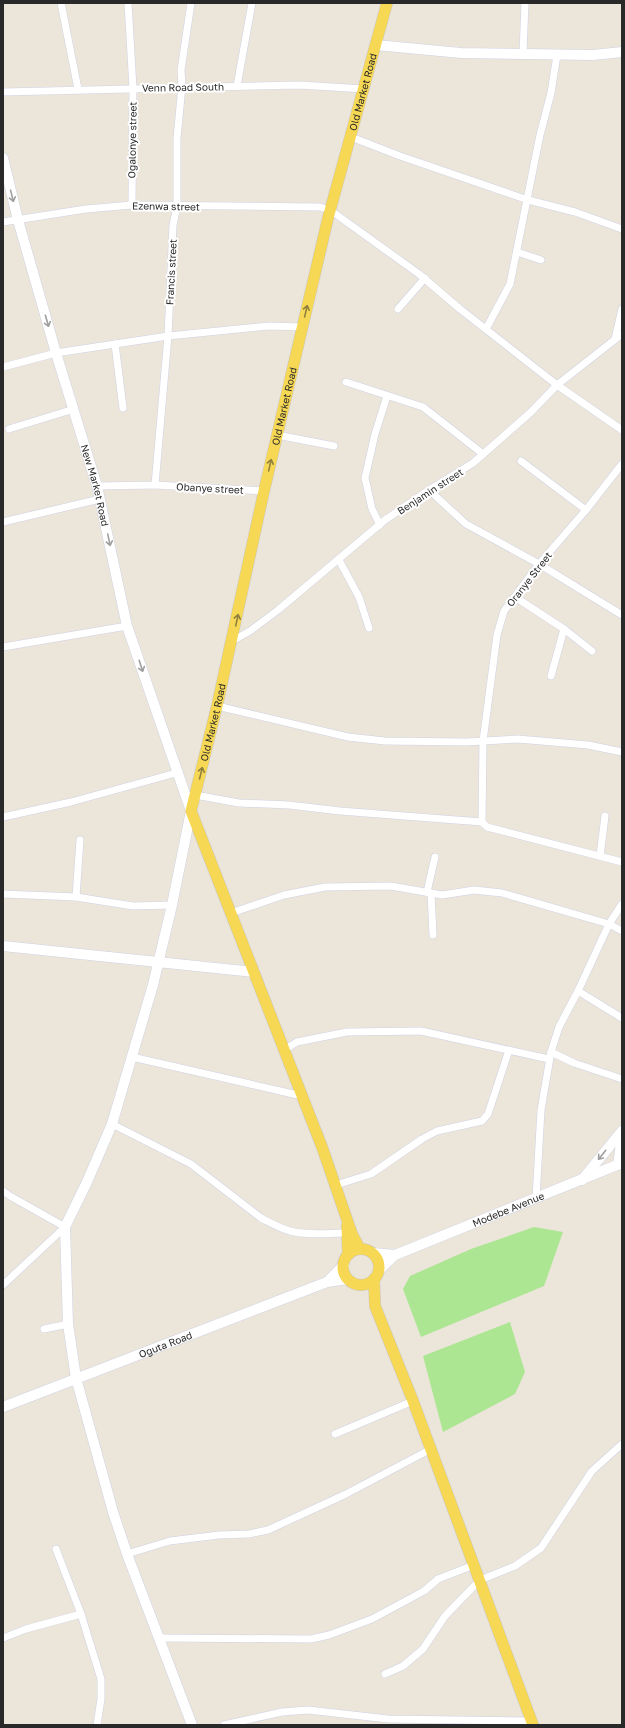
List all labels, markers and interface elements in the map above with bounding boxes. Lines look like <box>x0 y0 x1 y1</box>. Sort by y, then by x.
street label: Old Market Road <box>346 52 379 132</box>
street label: Venn Road South <box>142 80 224 94</box>
street label: Ogalonye street <box>125 102 139 178</box>
one-way arrow <box>9 189 17 202</box>
street label: Ezenwa street <box>132 199 200 213</box>
street label: Francis street <box>163 239 179 305</box>
one-way arrow <box>303 305 311 318</box>
one-way arrow <box>44 314 51 327</box>
street label: Old Market Road <box>269 366 299 446</box>
street label: New Market Road <box>78 443 111 527</box>
one-way arrow <box>267 459 275 472</box>
street label: Benjamin street <box>395 465 465 517</box>
street label: Obanye street <box>176 480 244 496</box>
one-way arrow <box>105 533 113 546</box>
street label: Oranye Street <box>504 549 554 609</box>
one-way arrow <box>233 613 241 626</box>
one-way arrow <box>138 659 145 672</box>
street label: Old Market Road <box>198 682 228 762</box>
one-way arrow <box>197 767 205 780</box>
one-way arrow <box>597 1150 606 1161</box>
street label: Modebe Avenue <box>470 1189 546 1229</box>
street label: Oguta Road <box>137 1329 194 1360</box>

